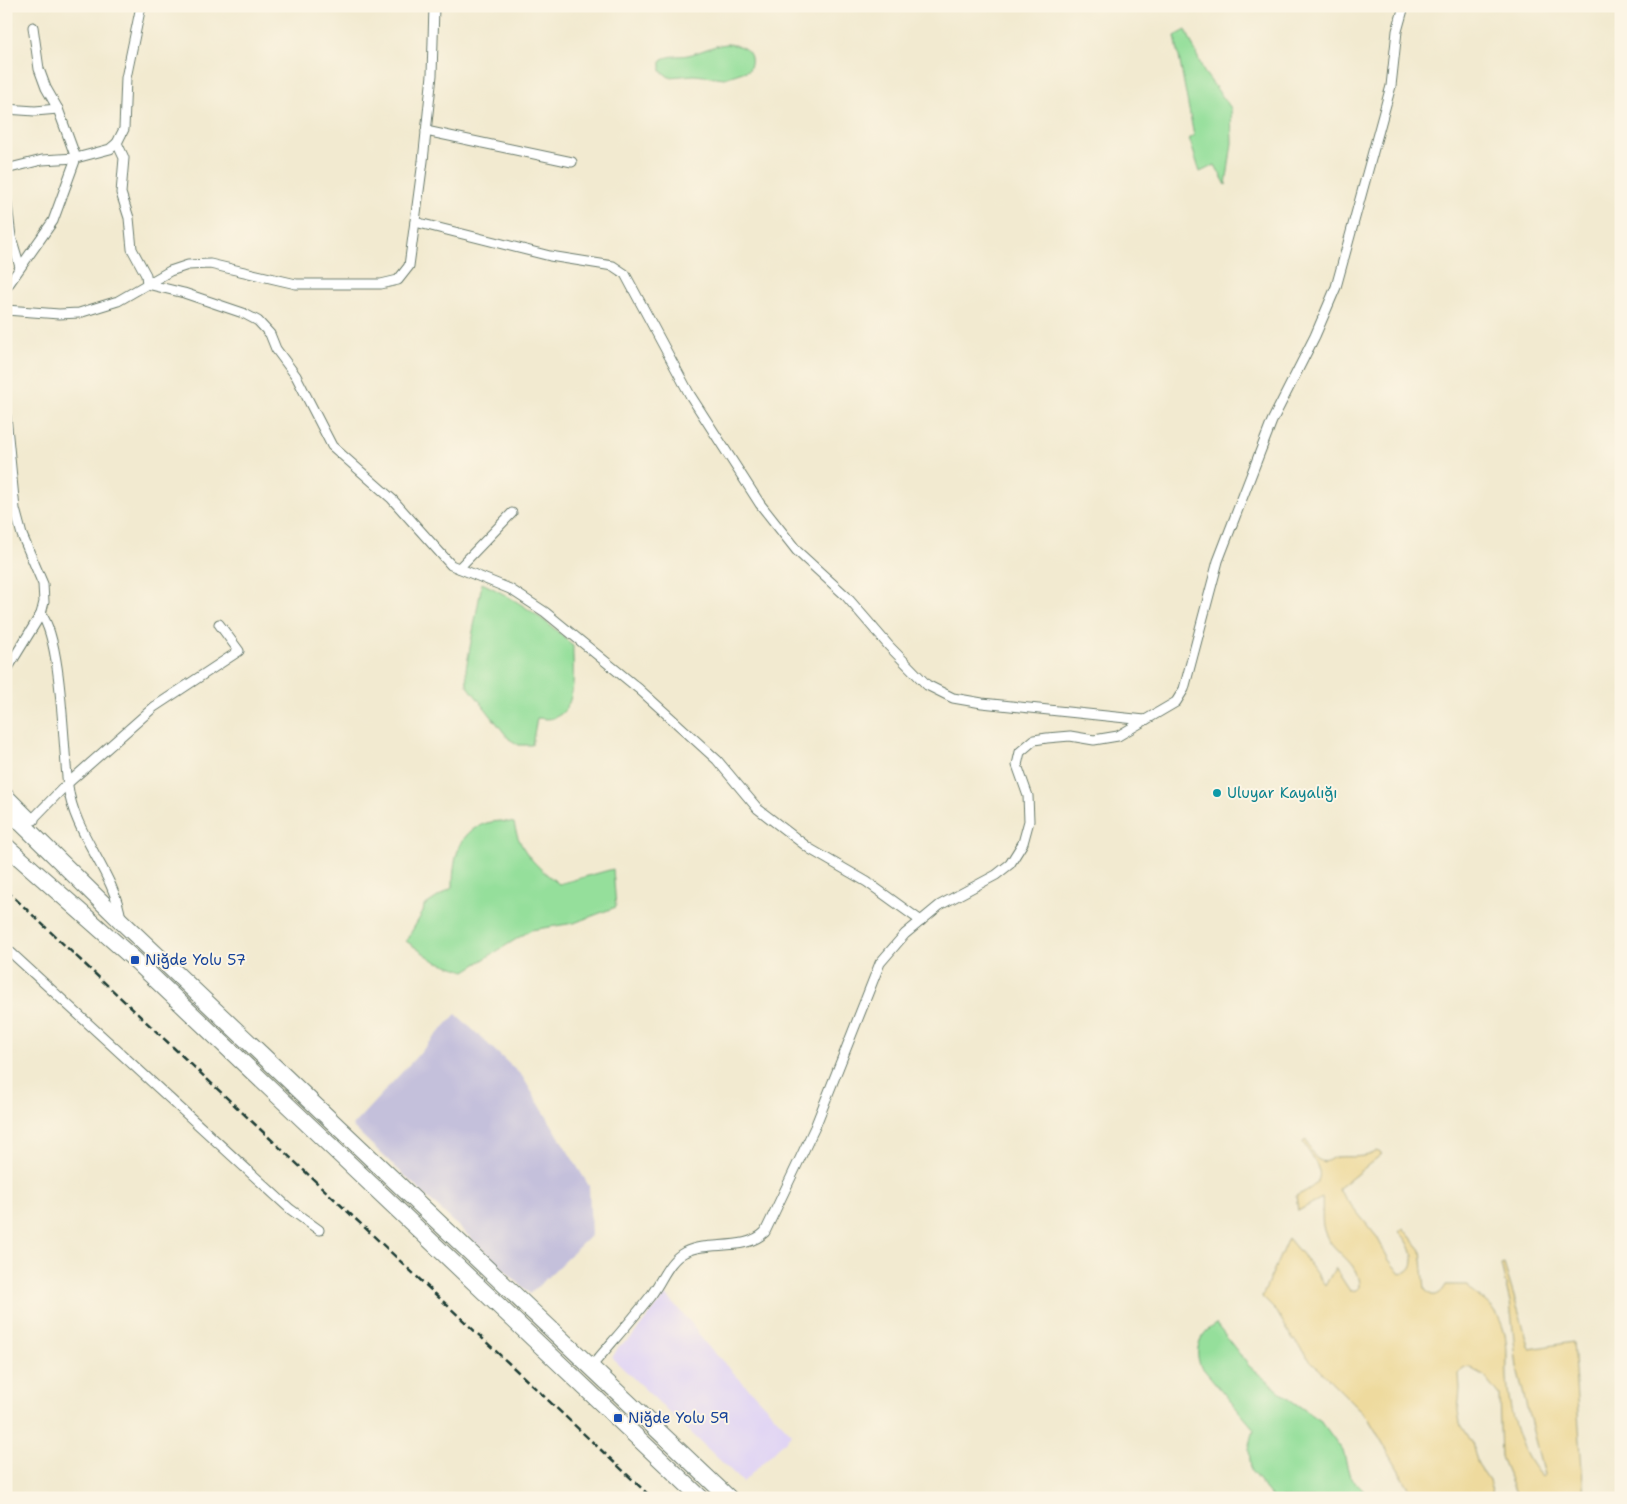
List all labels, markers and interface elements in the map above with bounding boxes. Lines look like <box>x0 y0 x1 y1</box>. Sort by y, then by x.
place label: Uluyar Kayalığı <box>1227 783 1338 803</box>
marker: Uluyar Kayalığı <box>1211 787 1223 799</box>
place label: Niğde Yolu 57 <box>145 950 246 970</box>
marker: Niğde Yolu 57 <box>129 954 141 966</box>
place label: Niğde Yolu 59 <box>628 1408 729 1428</box>
marker: Niğde Yolu 59 <box>612 1412 624 1424</box>

